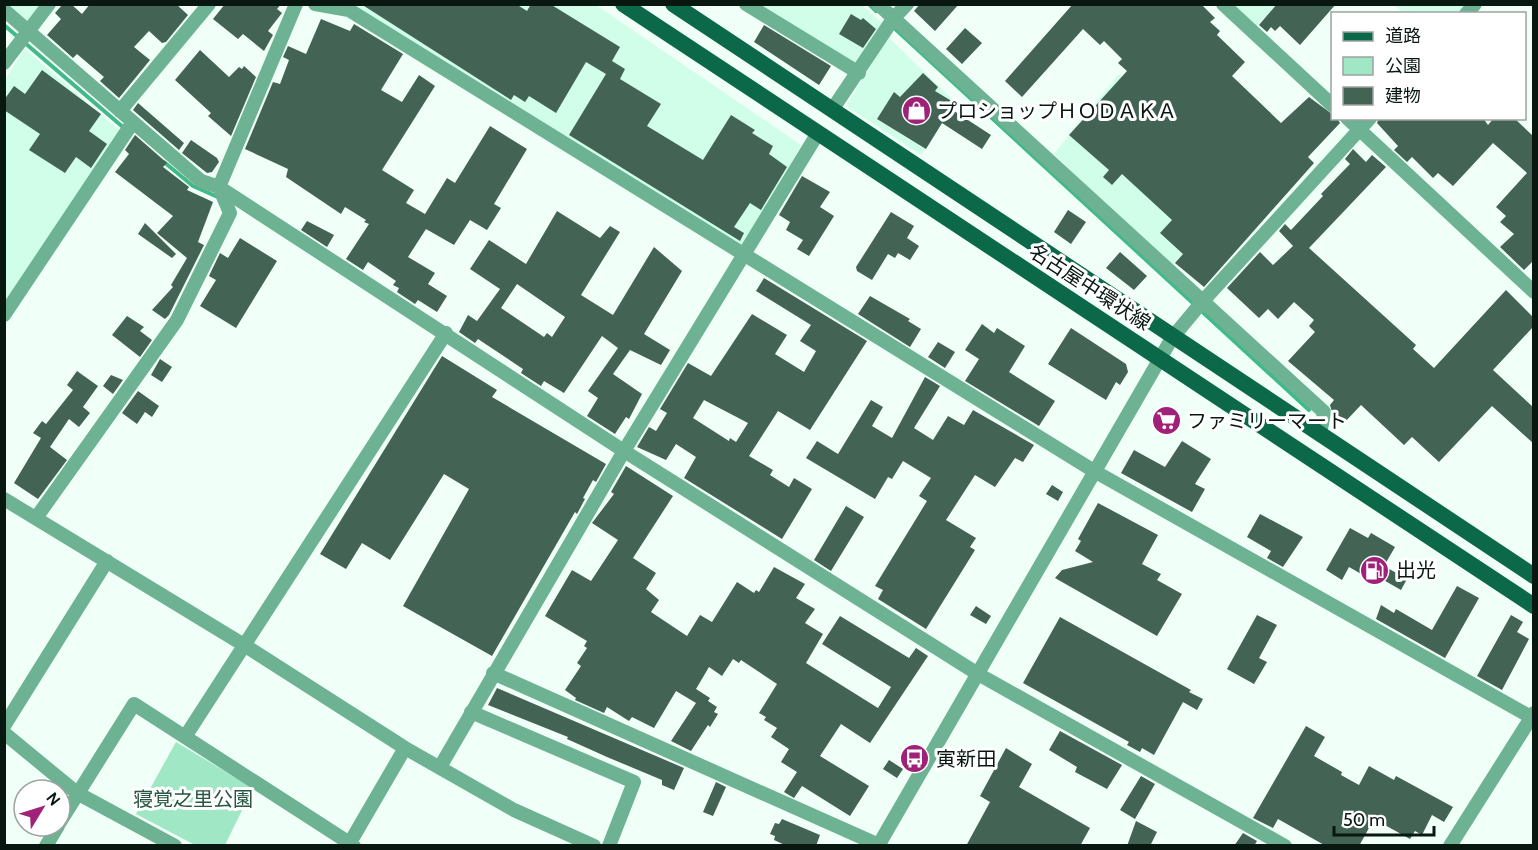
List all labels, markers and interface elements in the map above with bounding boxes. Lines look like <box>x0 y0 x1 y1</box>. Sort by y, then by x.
legend <box>1331 12 1526 120</box>
text: 道路 <box>1385 25 1421 47</box>
text: 公園 <box>1385 55 1421 77</box>
text: 建物 <box>1385 85 1421 107</box>
shop icon: プロショップＨＯＤＡＫＡ <box>900 95 932 127</box>
place label: プロショップＨＯＤＡＫＡ <box>937 99 1177 123</box>
street label: 名古屋中環状線 <box>1025 239 1155 335</box>
supermarket icon: ファミリーマート <box>1150 405 1182 437</box>
place label: ファミリーマート <box>1187 409 1347 433</box>
fuel station icon: 出光 <box>1359 554 1391 586</box>
place label: 出光 <box>1396 558 1436 582</box>
bus stop icon: 寅新田 <box>899 743 931 775</box>
place label: 寅新田 <box>936 747 996 771</box>
north arrow <box>12 778 72 838</box>
park label: 寝覚之里公園 <box>133 787 253 811</box>
text: N <box>42 789 64 809</box>
scale bar <box>1334 799 1434 837</box>
text: 50 m <box>1343 809 1385 831</box>

